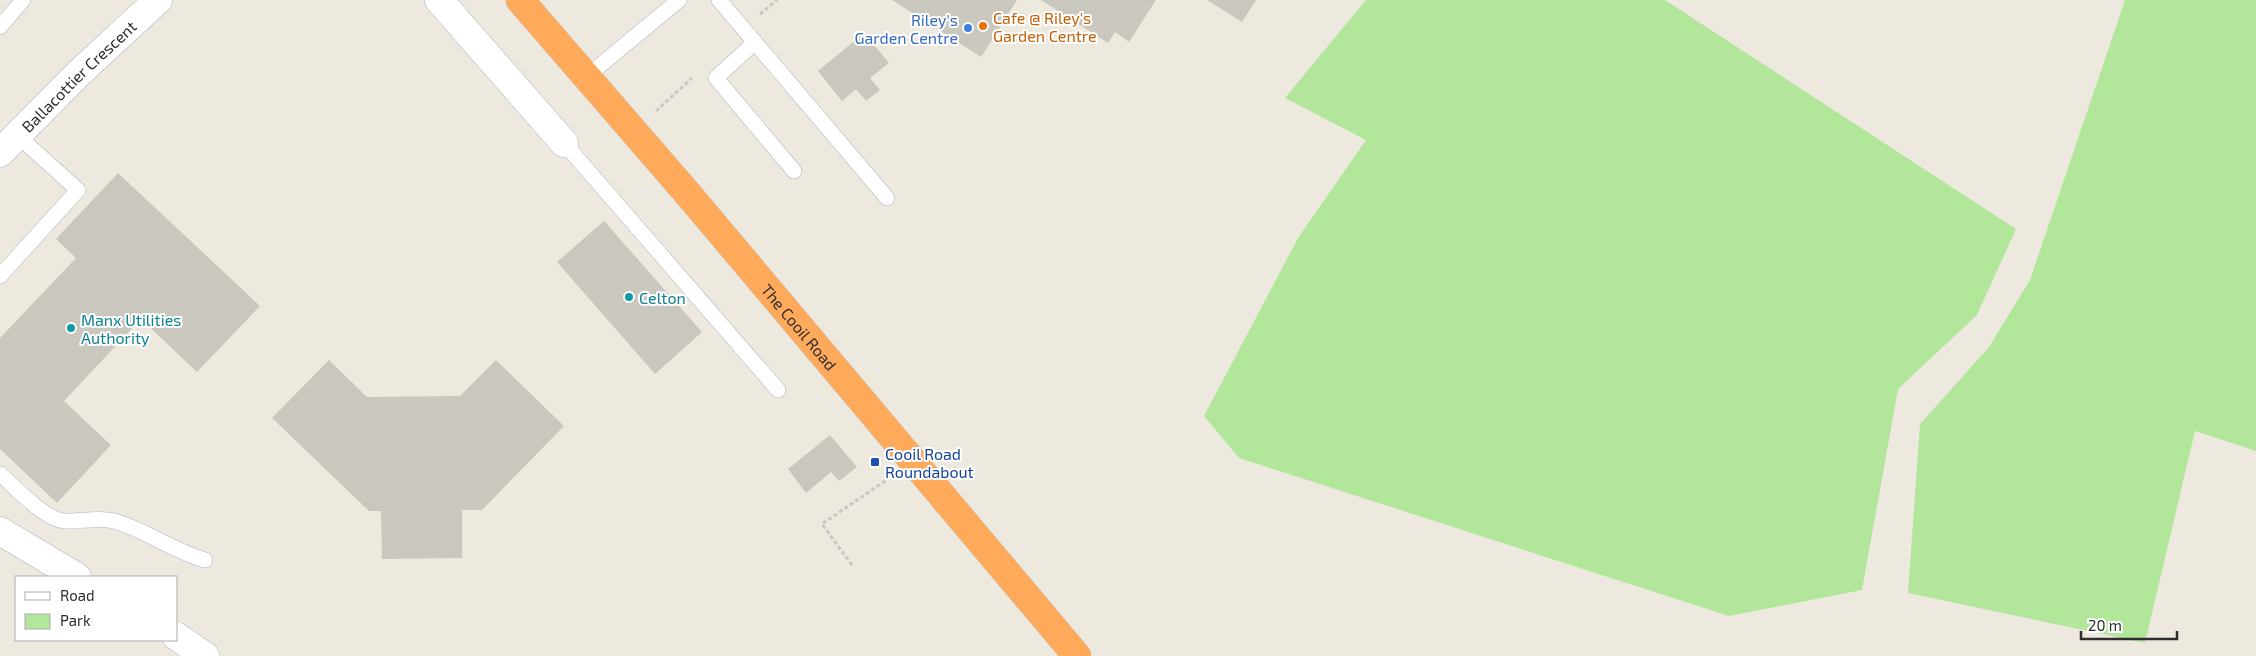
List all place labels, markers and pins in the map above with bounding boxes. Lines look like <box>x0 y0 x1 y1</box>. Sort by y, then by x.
place label: Cafe @ Riley's Garden Centre <box>993 8 1097 45</box>
place label: Riley's Garden Centre <box>854 10 958 47</box>
marker: Cafe @ Riley's Garden Centre <box>977 20 989 32</box>
marker: Riley's Garden Centre <box>962 22 974 34</box>
place label: Celton <box>639 288 686 307</box>
marker: Celton <box>623 291 635 303</box>
place label: Manx Utilities Authority <box>81 310 181 347</box>
marker: Manx Utilities Authority <box>65 322 77 334</box>
place label: Cooil Road Roundabout <box>885 444 974 481</box>
marker: Cooil Road Roundabout <box>869 456 881 468</box>

